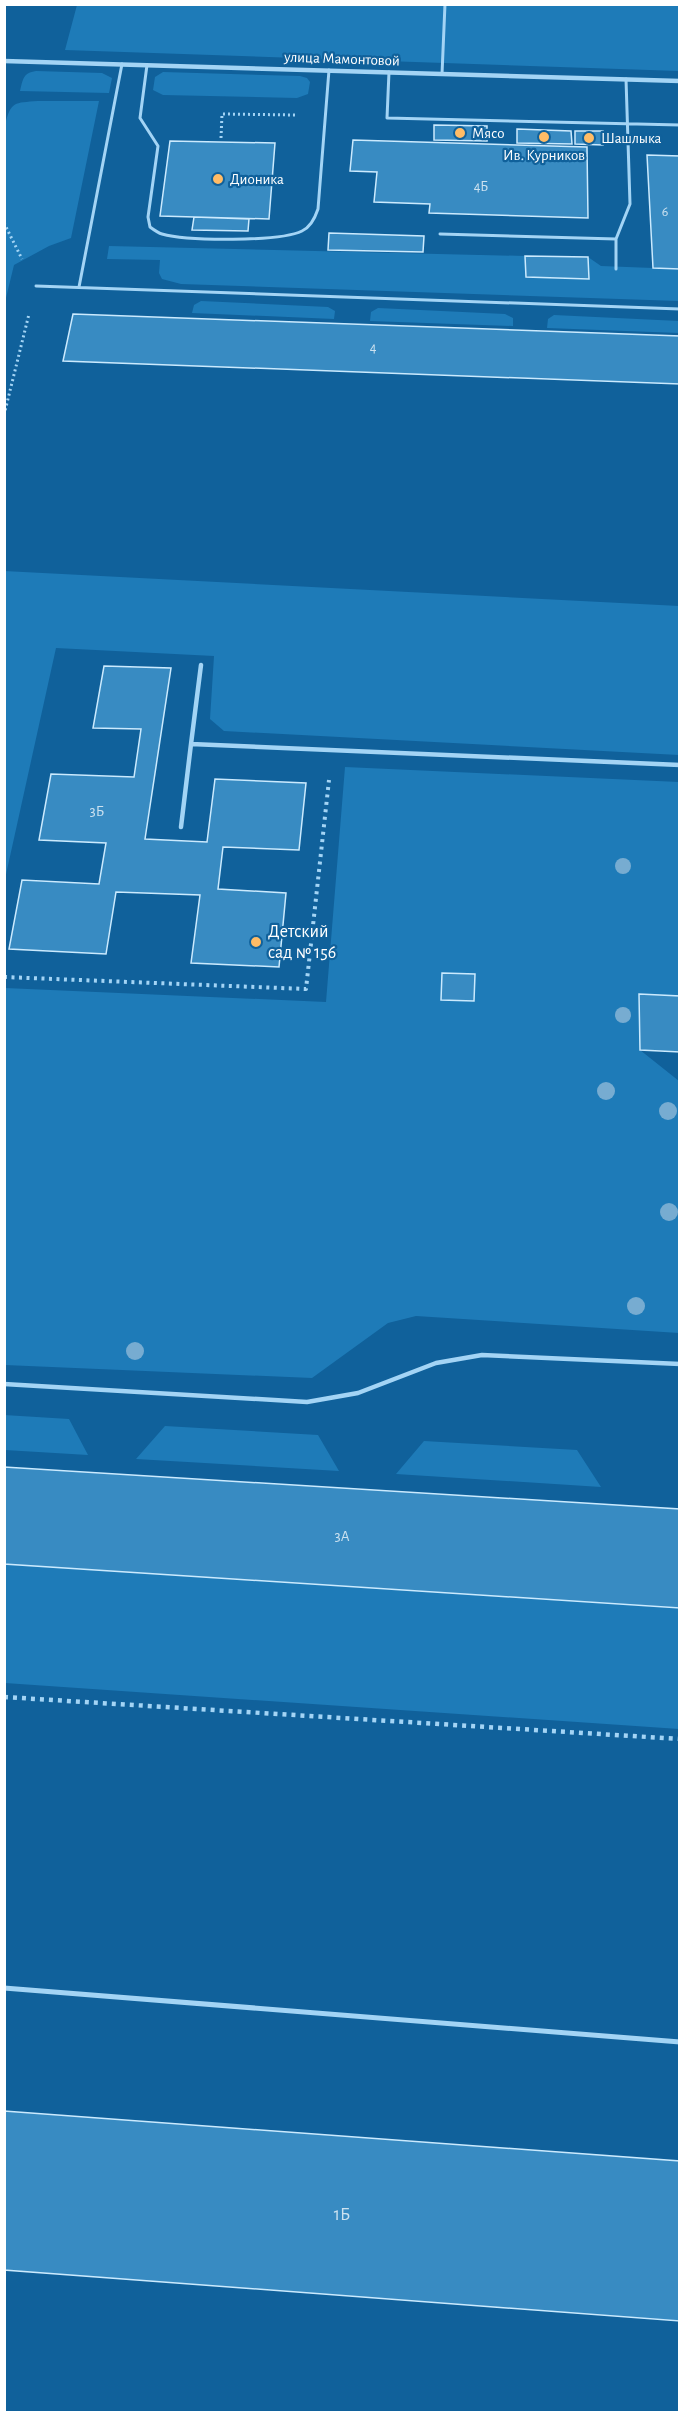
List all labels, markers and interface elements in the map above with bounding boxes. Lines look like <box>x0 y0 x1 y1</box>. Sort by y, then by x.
street label: улица Мамонтовой <box>283 49 400 69</box>
marker: Мясо <box>453 126 467 140</box>
place label: Мясо <box>472 126 504 141</box>
marker: Ив. Курников <box>537 130 551 144</box>
marker: Шашлыка <box>582 131 596 145</box>
place label: Шашлыка <box>601 131 662 146</box>
place label: Ив. Курников <box>503 148 585 163</box>
marker: Дионика <box>211 172 225 186</box>
place label: Дионика <box>230 172 284 187</box>
house number: 4Б <box>474 180 488 194</box>
house number: 6 <box>662 205 668 219</box>
house number: 4 <box>370 341 377 355</box>
house number: 3Б <box>90 804 104 819</box>
place label: Детский сад № 156 <box>268 923 336 962</box>
marker: Детский сад № 156 <box>249 935 263 949</box>
house number: 3А <box>334 1529 350 1544</box>
house number: 1Б <box>334 2206 350 2224</box>

